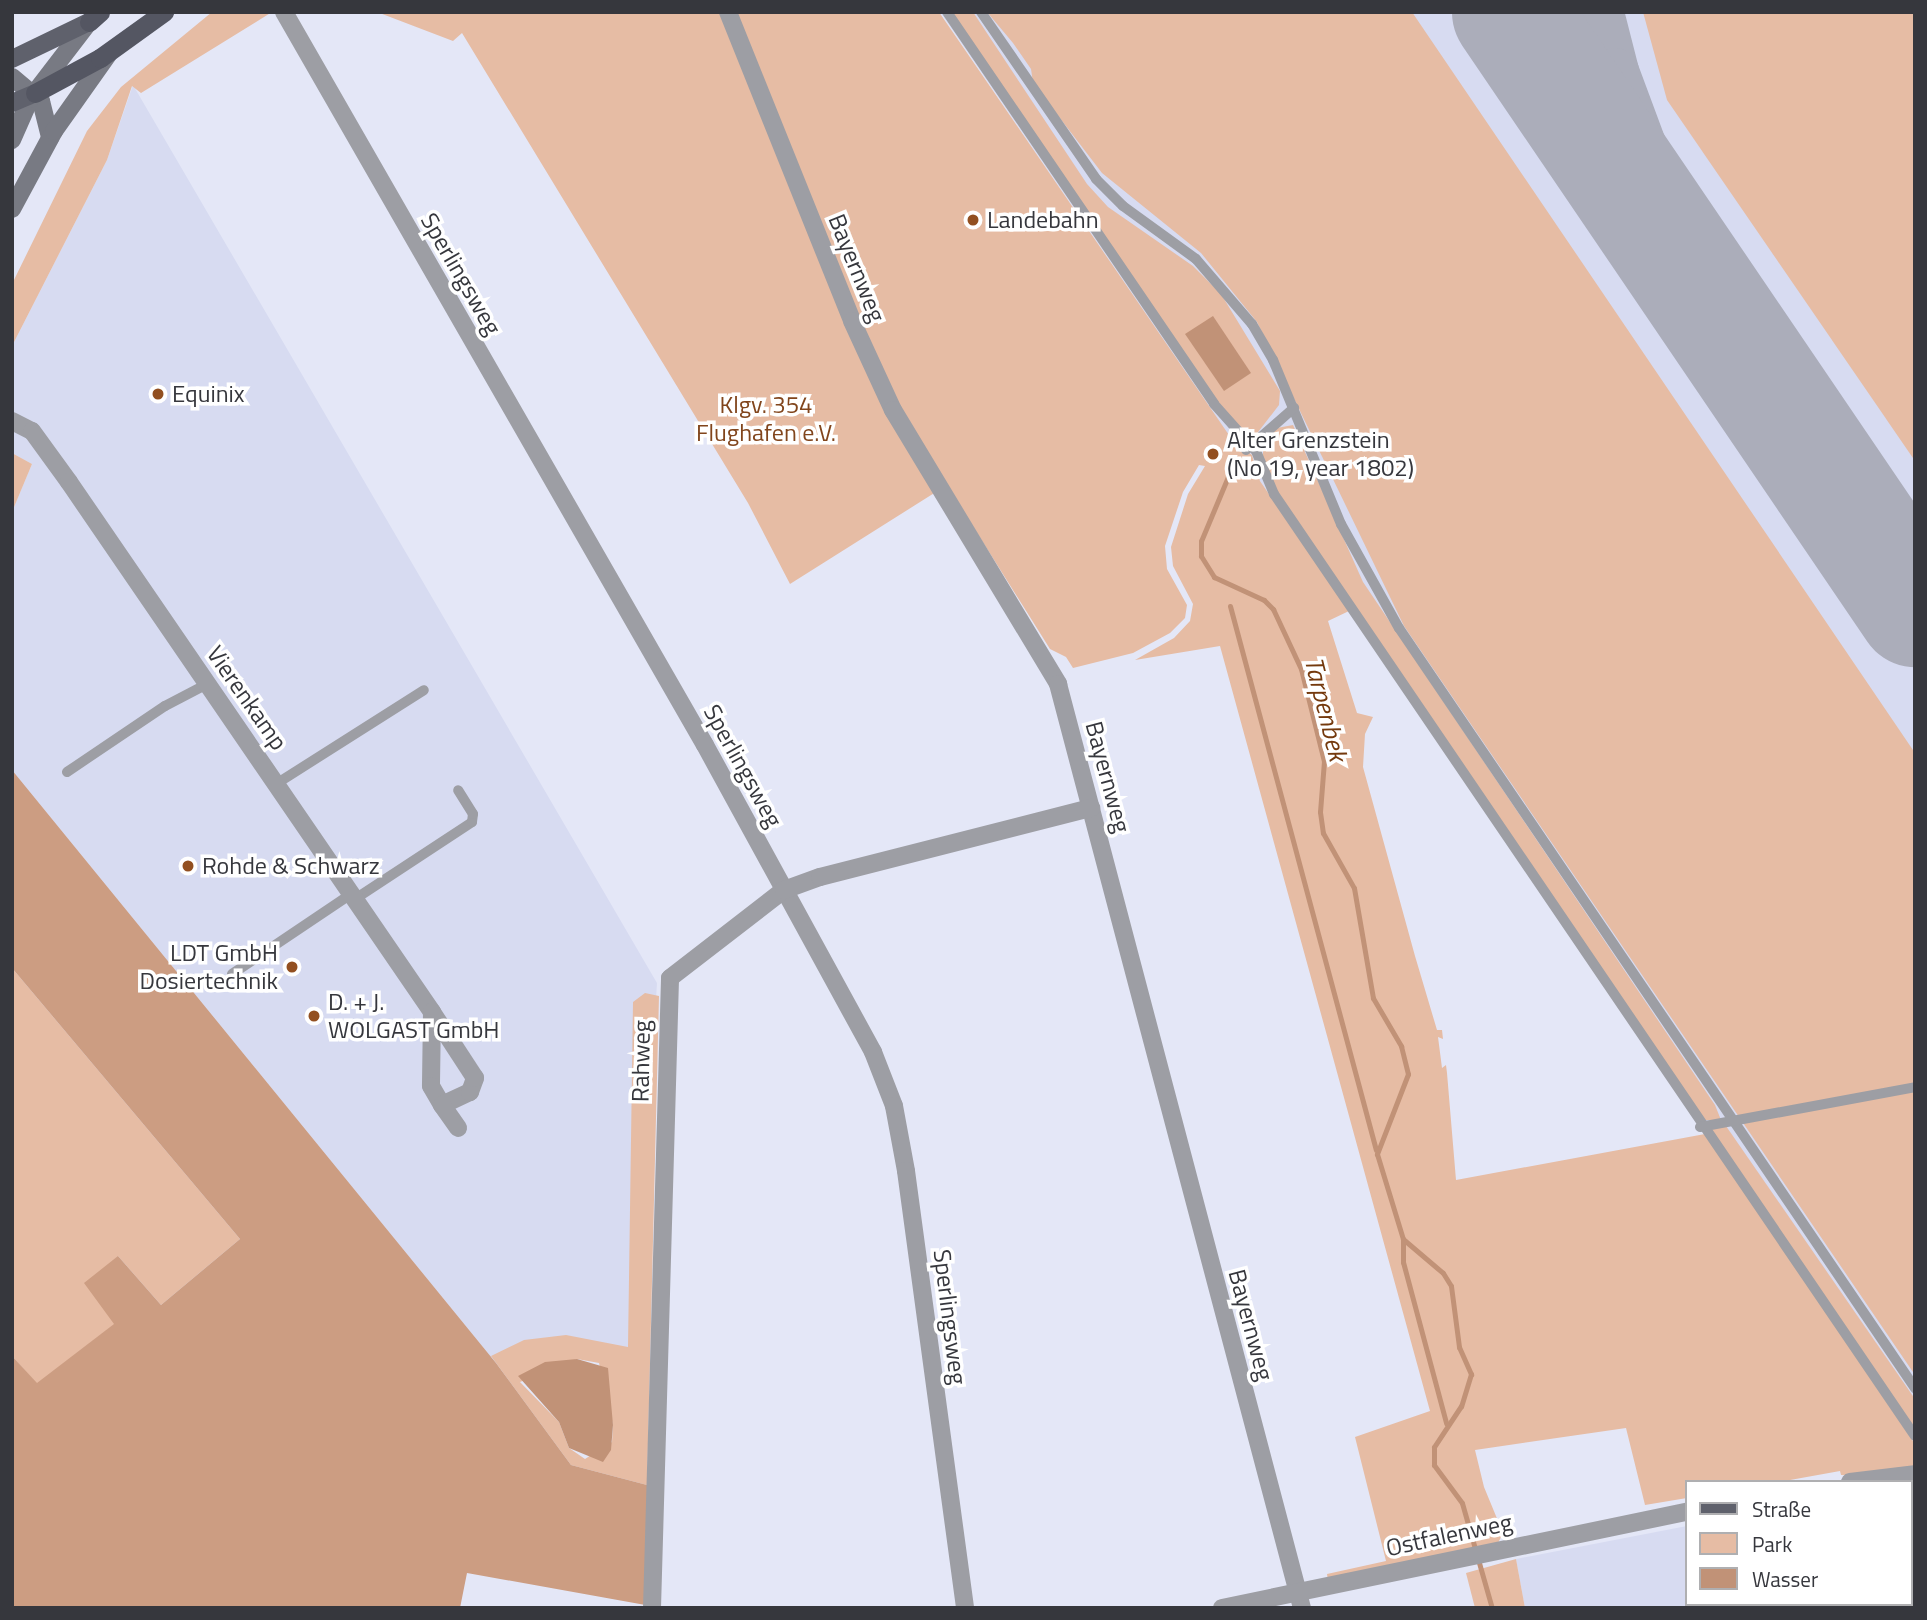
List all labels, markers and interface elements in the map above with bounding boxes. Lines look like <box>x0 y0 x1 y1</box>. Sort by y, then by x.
place label: Landebahn <box>987 206 1099 234</box>
street label: Sperlingsweg <box>415 208 507 340</box>
street label: Bayernweg <box>822 210 892 326</box>
marker: Landebahn <box>965 212 981 228</box>
place label: Equinix <box>172 380 245 408</box>
marker: Equinix <box>150 386 166 402</box>
park label: Klgv. 354 Flughafen e.V. <box>696 391 836 447</box>
place label: Alter Grenzstein (No 19, year 1802) <box>1227 426 1414 482</box>
marker: Alter Grenzstein (No 19, year 1802) <box>1205 446 1221 462</box>
street label: Vierenkamp <box>201 640 293 756</box>
water label: Tarpenbek <box>1298 654 1354 764</box>
street label: Sperlingsweg <box>697 700 789 832</box>
street label: Bayernweg <box>1079 718 1137 836</box>
place label: Rohde & Schwarz <box>202 852 380 880</box>
marker: Rohde & Schwarz <box>180 858 196 874</box>
place label: LDT GmbH Dosiertechnik <box>139 939 278 995</box>
marker: LDT GmbH Dosiertechnik <box>284 959 300 975</box>
place label: D. + J. WOLGAST GmbH <box>328 988 500 1044</box>
marker: D. + J. WOLGAST GmbH <box>306 1008 322 1024</box>
street label: Rahweg <box>626 1020 656 1102</box>
street label: Sperlingsweg <box>927 1248 973 1386</box>
street label: Bayernweg <box>1222 1266 1280 1384</box>
legend <box>1686 1480 1913 1606</box>
text: Straße <box>1752 1493 1811 1525</box>
street label: Ostfalenweg <box>1383 1508 1515 1562</box>
text: Park <box>1752 1528 1792 1560</box>
text: Wasser <box>1752 1563 1818 1595</box>

